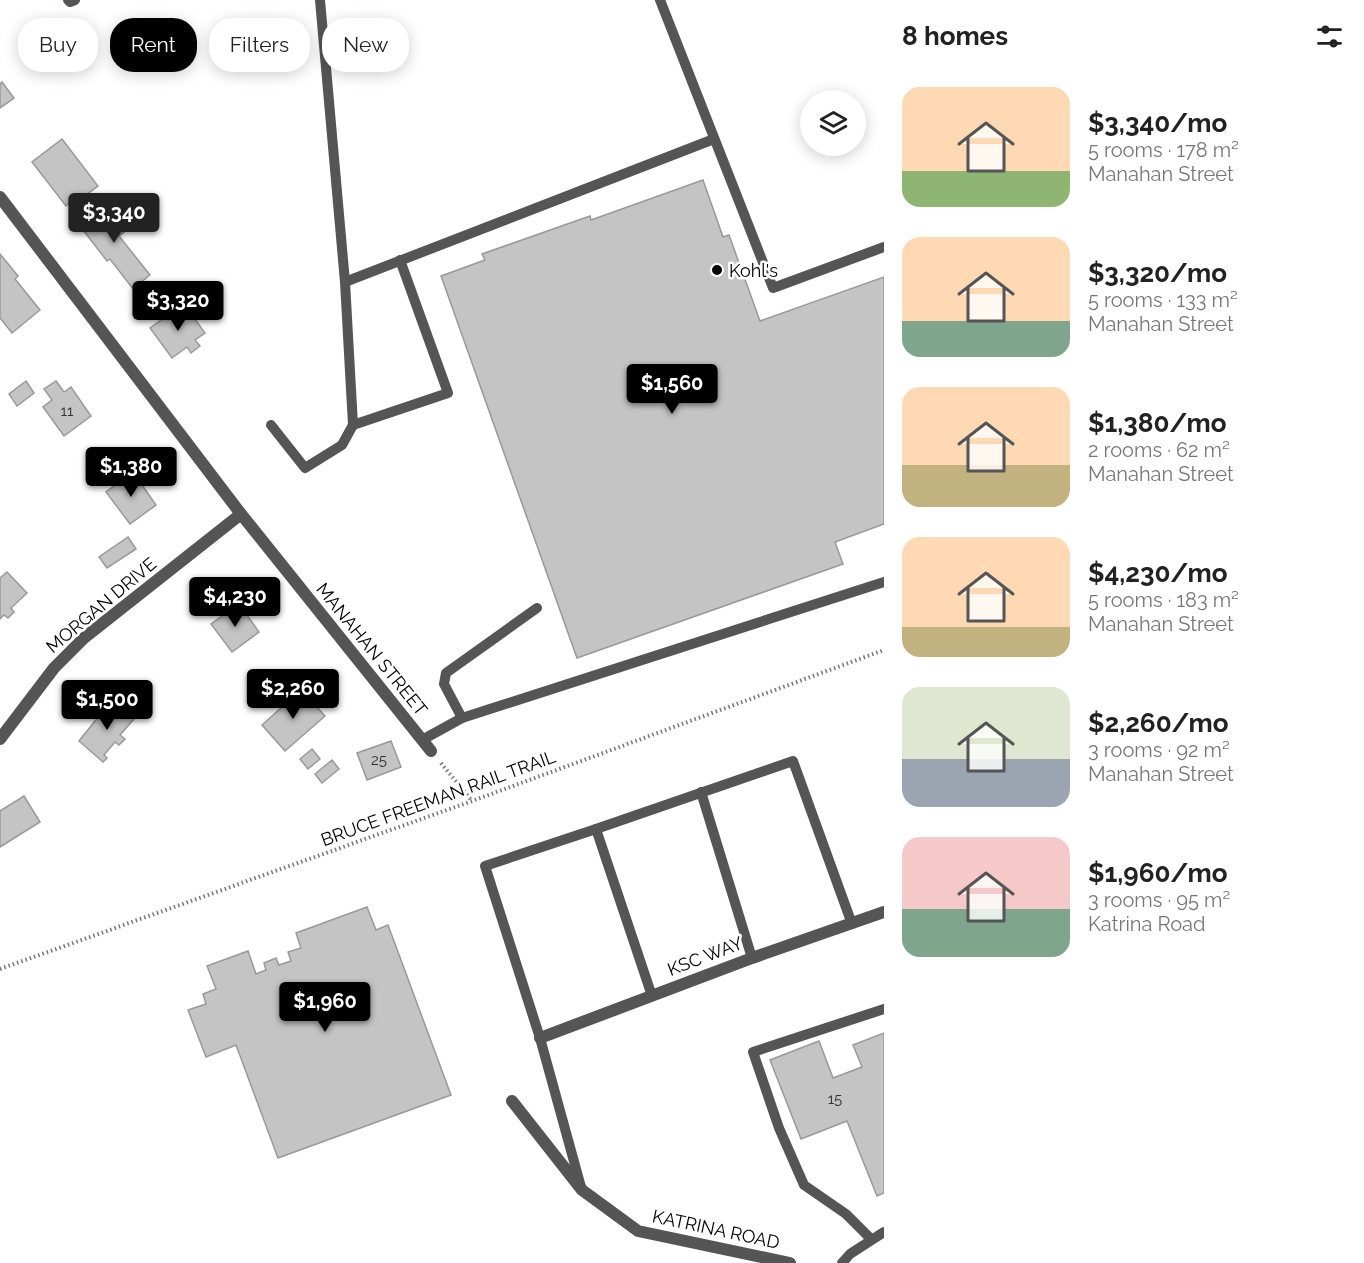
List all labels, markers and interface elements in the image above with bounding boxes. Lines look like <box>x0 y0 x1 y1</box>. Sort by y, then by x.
chip: Buy <box>18 18 98 72</box>
chip: Rent <box>110 18 197 72</box>
chip: Filters <box>209 18 310 72</box>
chip: New <box>322 18 409 72</box>
icon: filters <box>1313 20 1346 53</box>
text: 8 homes <box>902 21 1008 51</box>
map controls <box>800 90 866 156</box>
button: layers <box>800 90 866 156</box>
text: $3,340/mo <box>1088 108 1227 138</box>
icon: home <box>950 111 1022 183</box>
text: 5 rooms · 178 m² <box>1088 138 1239 162</box>
text: Manahan Street <box>1088 162 1234 186</box>
pin: $3,340 <box>65 193 163 244</box>
text: $3,340 <box>82 200 146 224</box>
text: $3,320/mo <box>1088 258 1227 288</box>
place label: Kohl's <box>729 260 778 281</box>
icon: home <box>950 261 1022 333</box>
marker: Kohl's <box>710 263 724 277</box>
pin: $3,320 <box>129 281 227 332</box>
text: $3,320 <box>146 288 210 312</box>
text: 5 rooms · 133 m² <box>1088 288 1238 312</box>
text: Manahan Street <box>1088 312 1234 336</box>
pin: $1,560 <box>623 364 721 415</box>
text: $1,560 <box>641 371 703 395</box>
house number: 11 <box>61 402 74 420</box>
text: $1,380/mo <box>1088 408 1227 438</box>
icon: home <box>950 411 1022 483</box>
text: 2 rooms · 62 m² <box>1088 438 1230 462</box>
pin: $1,380 <box>82 447 180 498</box>
text: $1,380 <box>100 454 162 478</box>
text: Manahan Street <box>1088 462 1234 486</box>
street label: MORGAN DRIVE <box>42 553 160 657</box>
text: $4,230/mo <box>1088 558 1228 588</box>
icon: home <box>950 561 1022 633</box>
pin: $4,230 <box>186 577 284 628</box>
street label: MANAHAN STREET <box>312 578 432 720</box>
text: $4,230 <box>203 584 267 608</box>
text: 5 rooms · 183 m² <box>1088 588 1239 612</box>
text: Manahan Street <box>1088 612 1234 636</box>
pin: $2,260 <box>244 669 342 720</box>
text: $2,260 <box>261 676 325 700</box>
pin: $1,500 <box>58 680 156 731</box>
text: $1,500 <box>76 687 138 711</box>
text: $2,260/mo <box>1088 708 1229 738</box>
icon: home <box>950 711 1022 783</box>
text: 3 rooms · 92 m² <box>1088 738 1230 762</box>
street label: BRUCE FREEMAN RAIL TRAIL <box>318 746 559 850</box>
house number: 25 <box>371 751 387 769</box>
text: Manahan Street <box>1088 762 1234 786</box>
text: $1,960/mo <box>1088 858 1227 888</box>
icon: home <box>950 861 1022 933</box>
text: 3 rooms · 95 m² <box>1088 888 1230 912</box>
text: Katrina Road <box>1088 912 1205 936</box>
street label: KSC WAY <box>664 932 746 980</box>
pin: $1,960 <box>276 982 374 1033</box>
text: $1,960 <box>293 989 357 1013</box>
house number: 15 <box>828 1090 842 1108</box>
street label: KATRINA ROAD <box>650 1205 782 1253</box>

